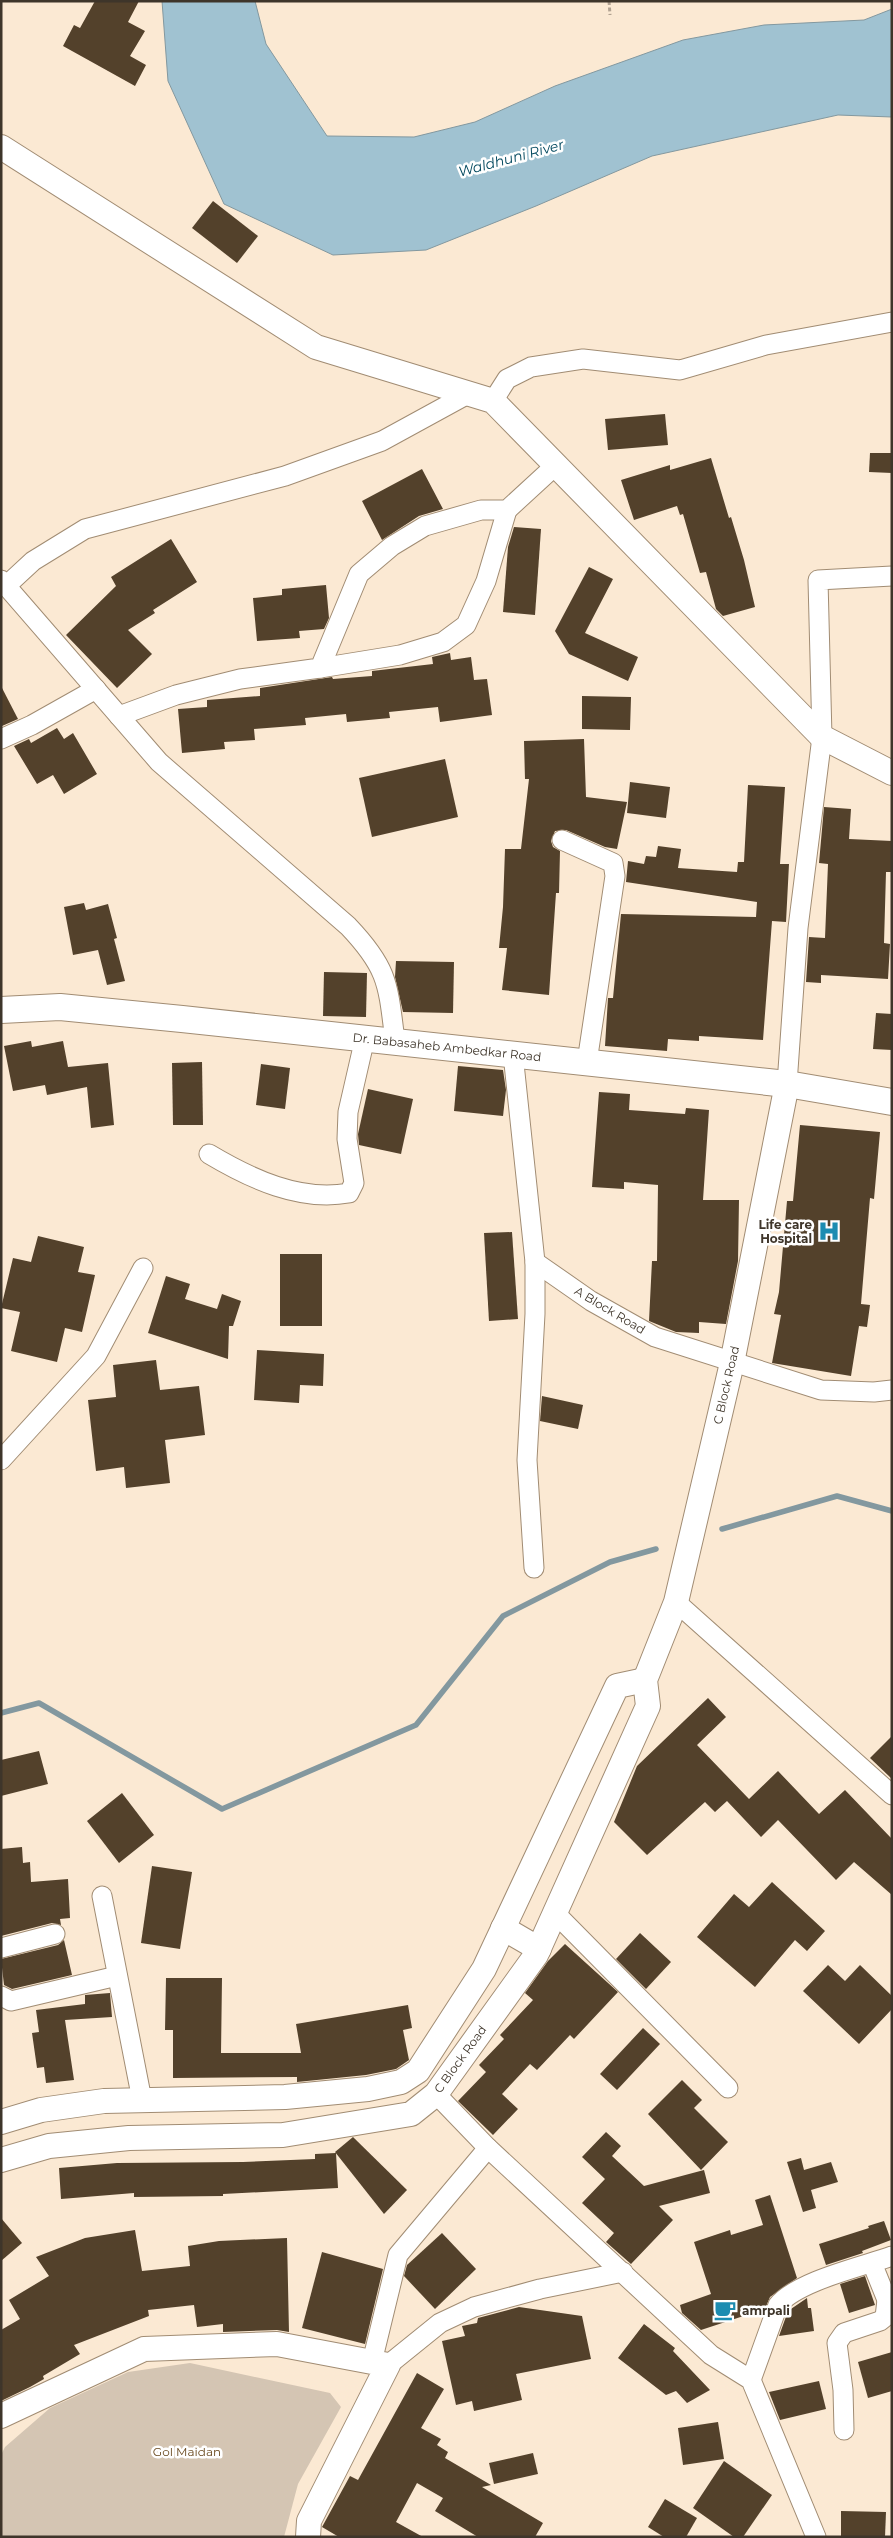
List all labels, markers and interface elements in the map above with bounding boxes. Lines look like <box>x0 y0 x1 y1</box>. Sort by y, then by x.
water label: Waldhuni River <box>456 135 566 181</box>
street label: Dr. Babasaheb Ambedkar Road <box>352 1030 542 1064</box>
place label: Life care Hospital <box>758 1217 812 1246</box>
hospital icon: Life care Hospital <box>816 1218 842 1244</box>
street label: A Block Road <box>572 1283 648 1337</box>
street label: C Block Road <box>710 1344 742 1426</box>
street label: C Block Road <box>430 2022 490 2096</box>
cafe icon: amrpali <box>712 2297 738 2323</box>
place label: amrpali <box>742 2303 790 2318</box>
park label: Gol Maidan <box>153 2444 221 2459</box>

